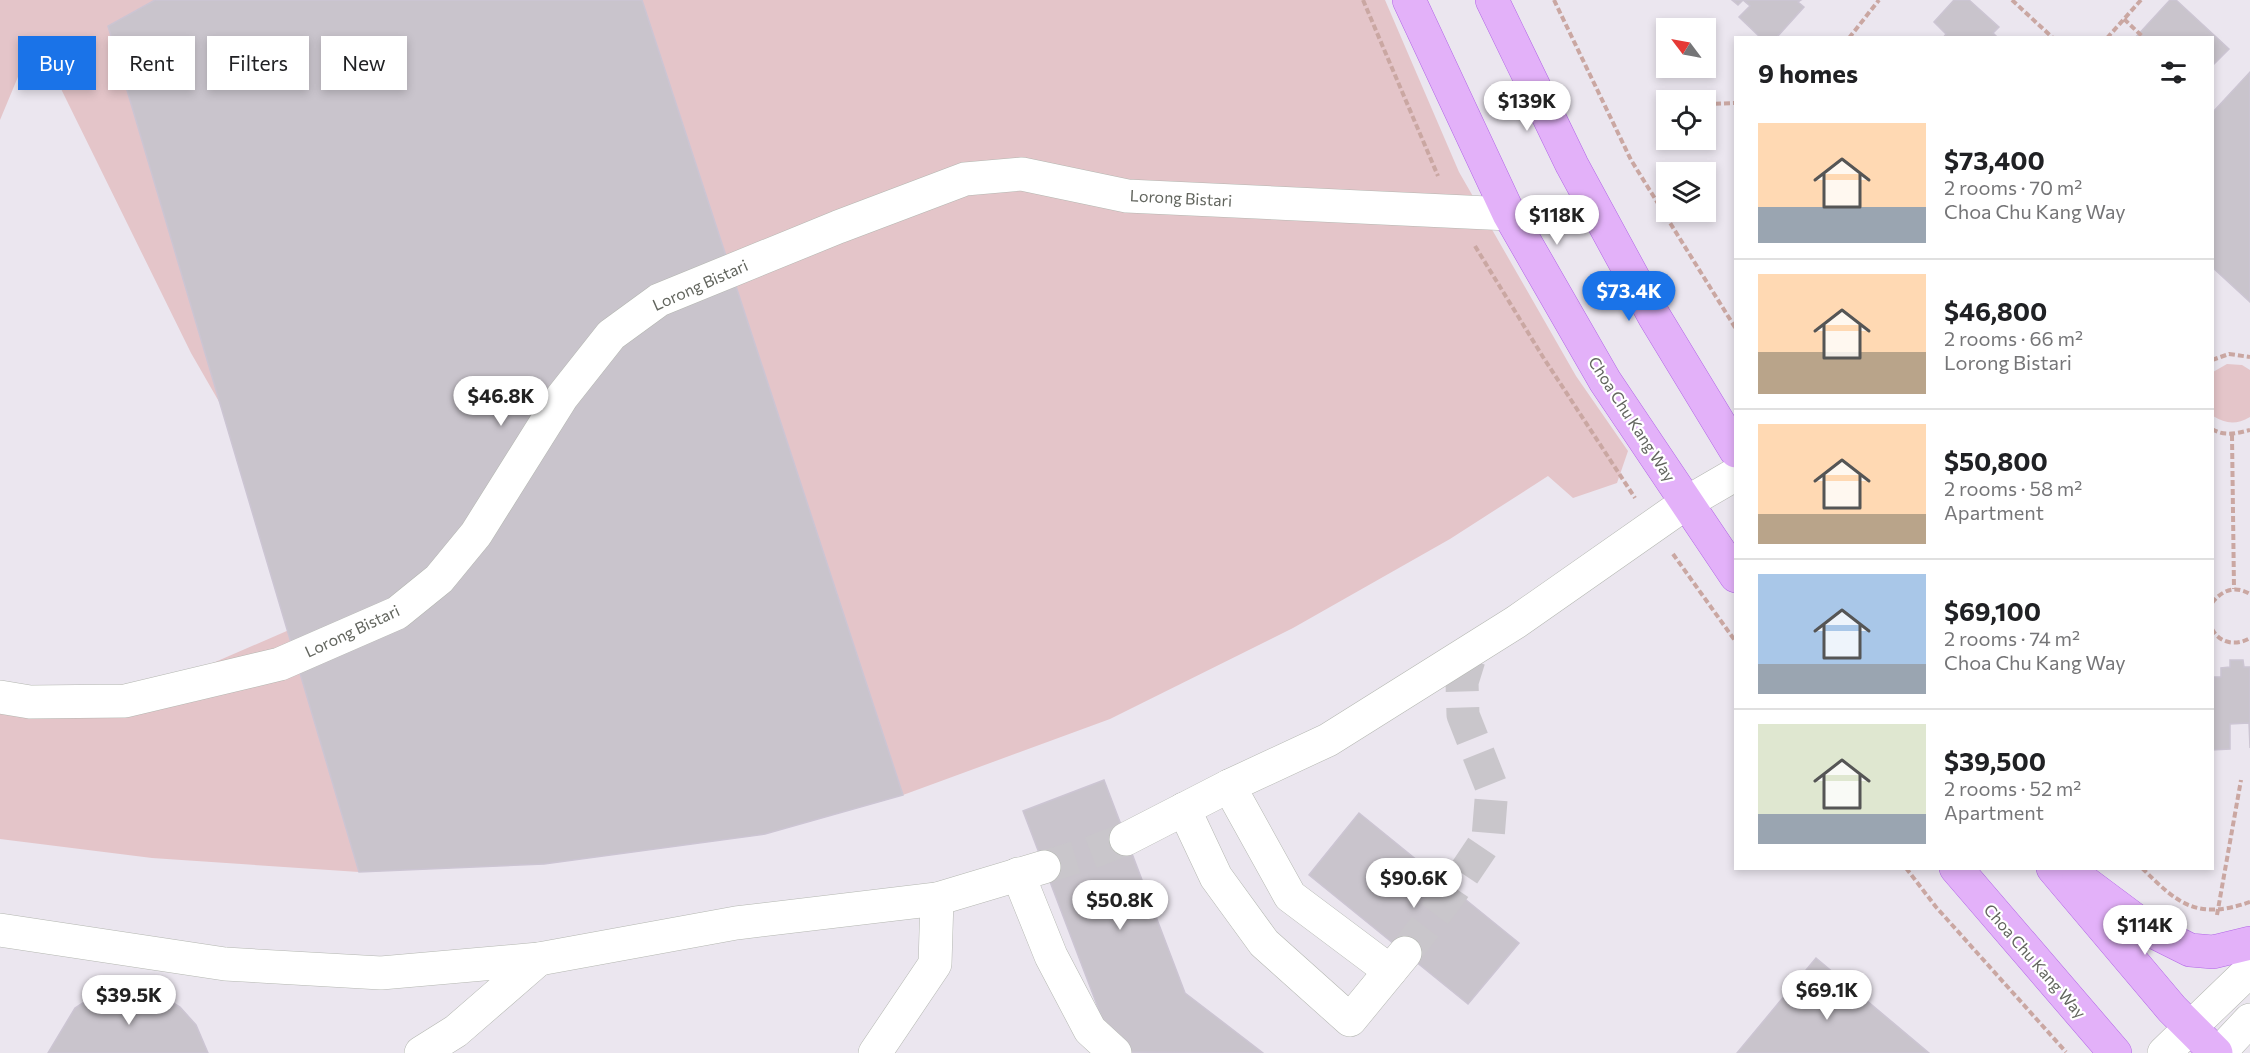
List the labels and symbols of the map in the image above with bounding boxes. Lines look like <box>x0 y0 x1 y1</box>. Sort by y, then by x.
north arrow <box>1656 18 1716 78</box>
pin: $139K <box>1485 81 1569 132</box>
street label: Lorong Bistari <box>1129 185 1233 210</box>
pin: $118K <box>1515 195 1599 246</box>
street label: Lorong Bistari <box>649 255 750 314</box>
pin: $73.4K <box>1580 271 1678 322</box>
street label: Choa Chu Kang Way <box>1585 353 1680 485</box>
pin: $46.8K <box>452 376 550 427</box>
street label: Lorong Bistari <box>301 600 402 661</box>
pin: $90.6K <box>1365 858 1463 909</box>
pin: $50.8K <box>1071 880 1169 931</box>
street label: Choa Chu Kang Way <box>1981 900 2090 1022</box>
pin: $114K <box>2103 905 2187 956</box>
pin: $69.1K <box>1778 970 1876 1021</box>
pin: $39.5K <box>80 975 178 1026</box>

